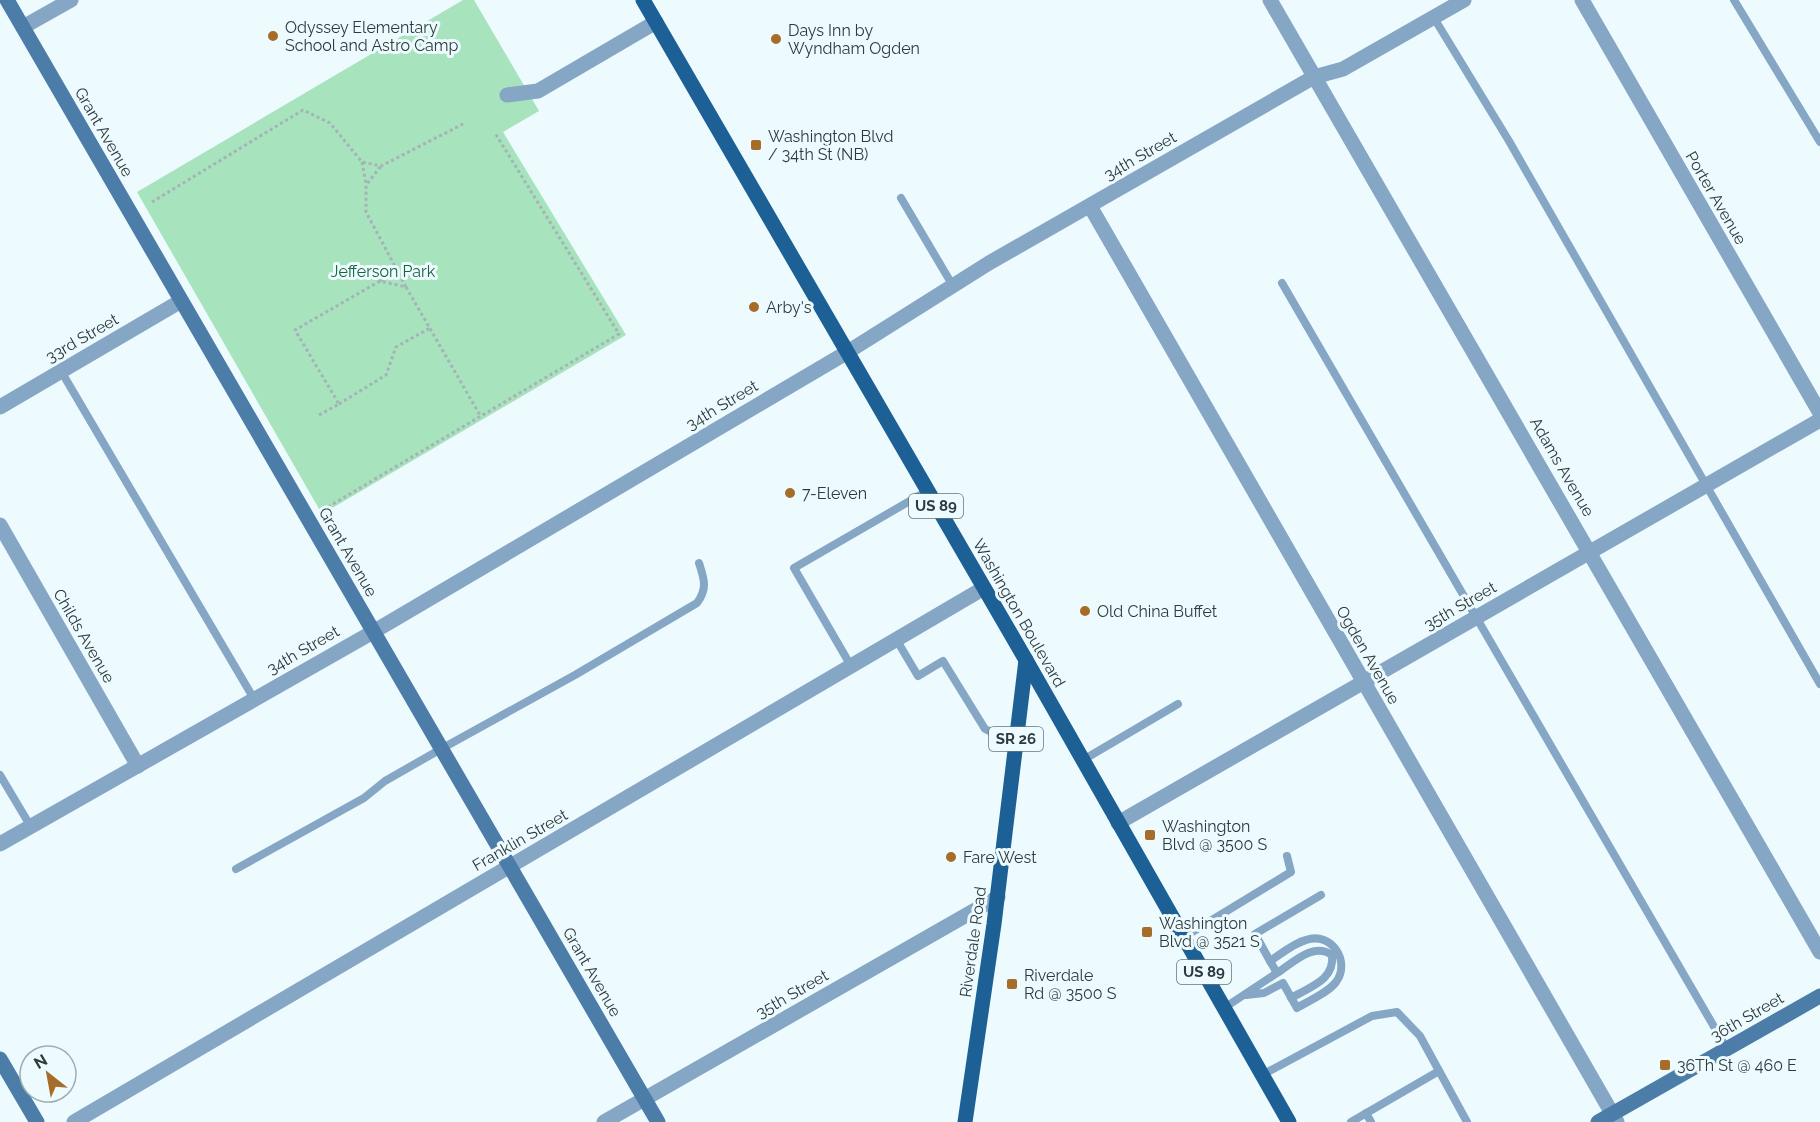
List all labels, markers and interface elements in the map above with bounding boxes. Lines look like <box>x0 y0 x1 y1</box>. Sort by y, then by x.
place label: Odyssey Elementary School and Astro Camp <box>285 18 459 55</box>
place label: Days Inn by Wyndham Ogden <box>788 21 920 58</box>
marker: Odyssey Elementary School and Astro Camp <box>266 29 280 43</box>
marker: Days Inn by Wyndham Ogden <box>769 32 783 46</box>
street label: Grant Avenue <box>71 84 137 180</box>
place label: Washington Blvd / 34th St (NB) <box>768 127 893 164</box>
street label: 34th Street <box>1100 127 1180 184</box>
marker: Washington Blvd / 34th St (NB) <box>749 138 763 152</box>
street label: Porter Avenue <box>1682 148 1750 248</box>
park label: Jefferson Park <box>331 262 436 281</box>
place label: Arby's <box>766 298 812 317</box>
marker: Arby's <box>747 300 761 314</box>
street label: 33rd Street <box>42 309 122 366</box>
street label: 34th Street <box>683 376 762 434</box>
street label: Adams Avenue <box>1526 414 1598 520</box>
place label: 7-Eleven <box>802 484 867 503</box>
marker: 7-Eleven <box>783 486 797 500</box>
road number: US 89 <box>909 494 963 518</box>
street label: Grant Avenue <box>315 504 381 600</box>
street label: Washington Boulevard <box>969 535 1069 691</box>
street label: 35th Street <box>1420 577 1500 634</box>
street label: Childs Avenue <box>49 586 119 686</box>
place label: Old China Buffet <box>1097 602 1218 621</box>
street label: Ogden Avenue <box>1332 602 1404 708</box>
marker: Old China Buffet <box>1078 604 1092 618</box>
street label: 34th Street <box>263 621 343 678</box>
road number: SR 26 <box>989 727 1043 751</box>
street label: Franklin Street <box>469 805 571 875</box>
place label: Washington Blvd @ 3500 S <box>1162 817 1267 854</box>
marker: Washington Blvd @ 3500 S <box>1143 828 1157 842</box>
place label: Fare West <box>963 848 1037 867</box>
marker: Fare West <box>944 850 958 864</box>
street label: Riverdale Road <box>956 885 990 999</box>
place label: Washington Blvd @ 3521 S <box>1159 914 1260 951</box>
street label: Grant Avenue <box>559 924 625 1020</box>
marker: Washington Blvd @ 3521 S <box>1140 925 1154 939</box>
road number: US 89 <box>1177 960 1231 984</box>
street label: 35th Street <box>752 965 832 1022</box>
place label: Riverdale Rd @ 3500 S <box>1024 966 1117 1003</box>
marker: Riverdale Rd @ 3500 S <box>1005 977 1019 991</box>
street label: 36th Street <box>1707 988 1788 1046</box>
north arrow <box>18 1044 78 1104</box>
text: N <box>30 1050 51 1073</box>
place label: 36Th St @ 460 E <box>1677 1056 1797 1075</box>
marker: 36Th St @ 460 E <box>1658 1058 1672 1072</box>

